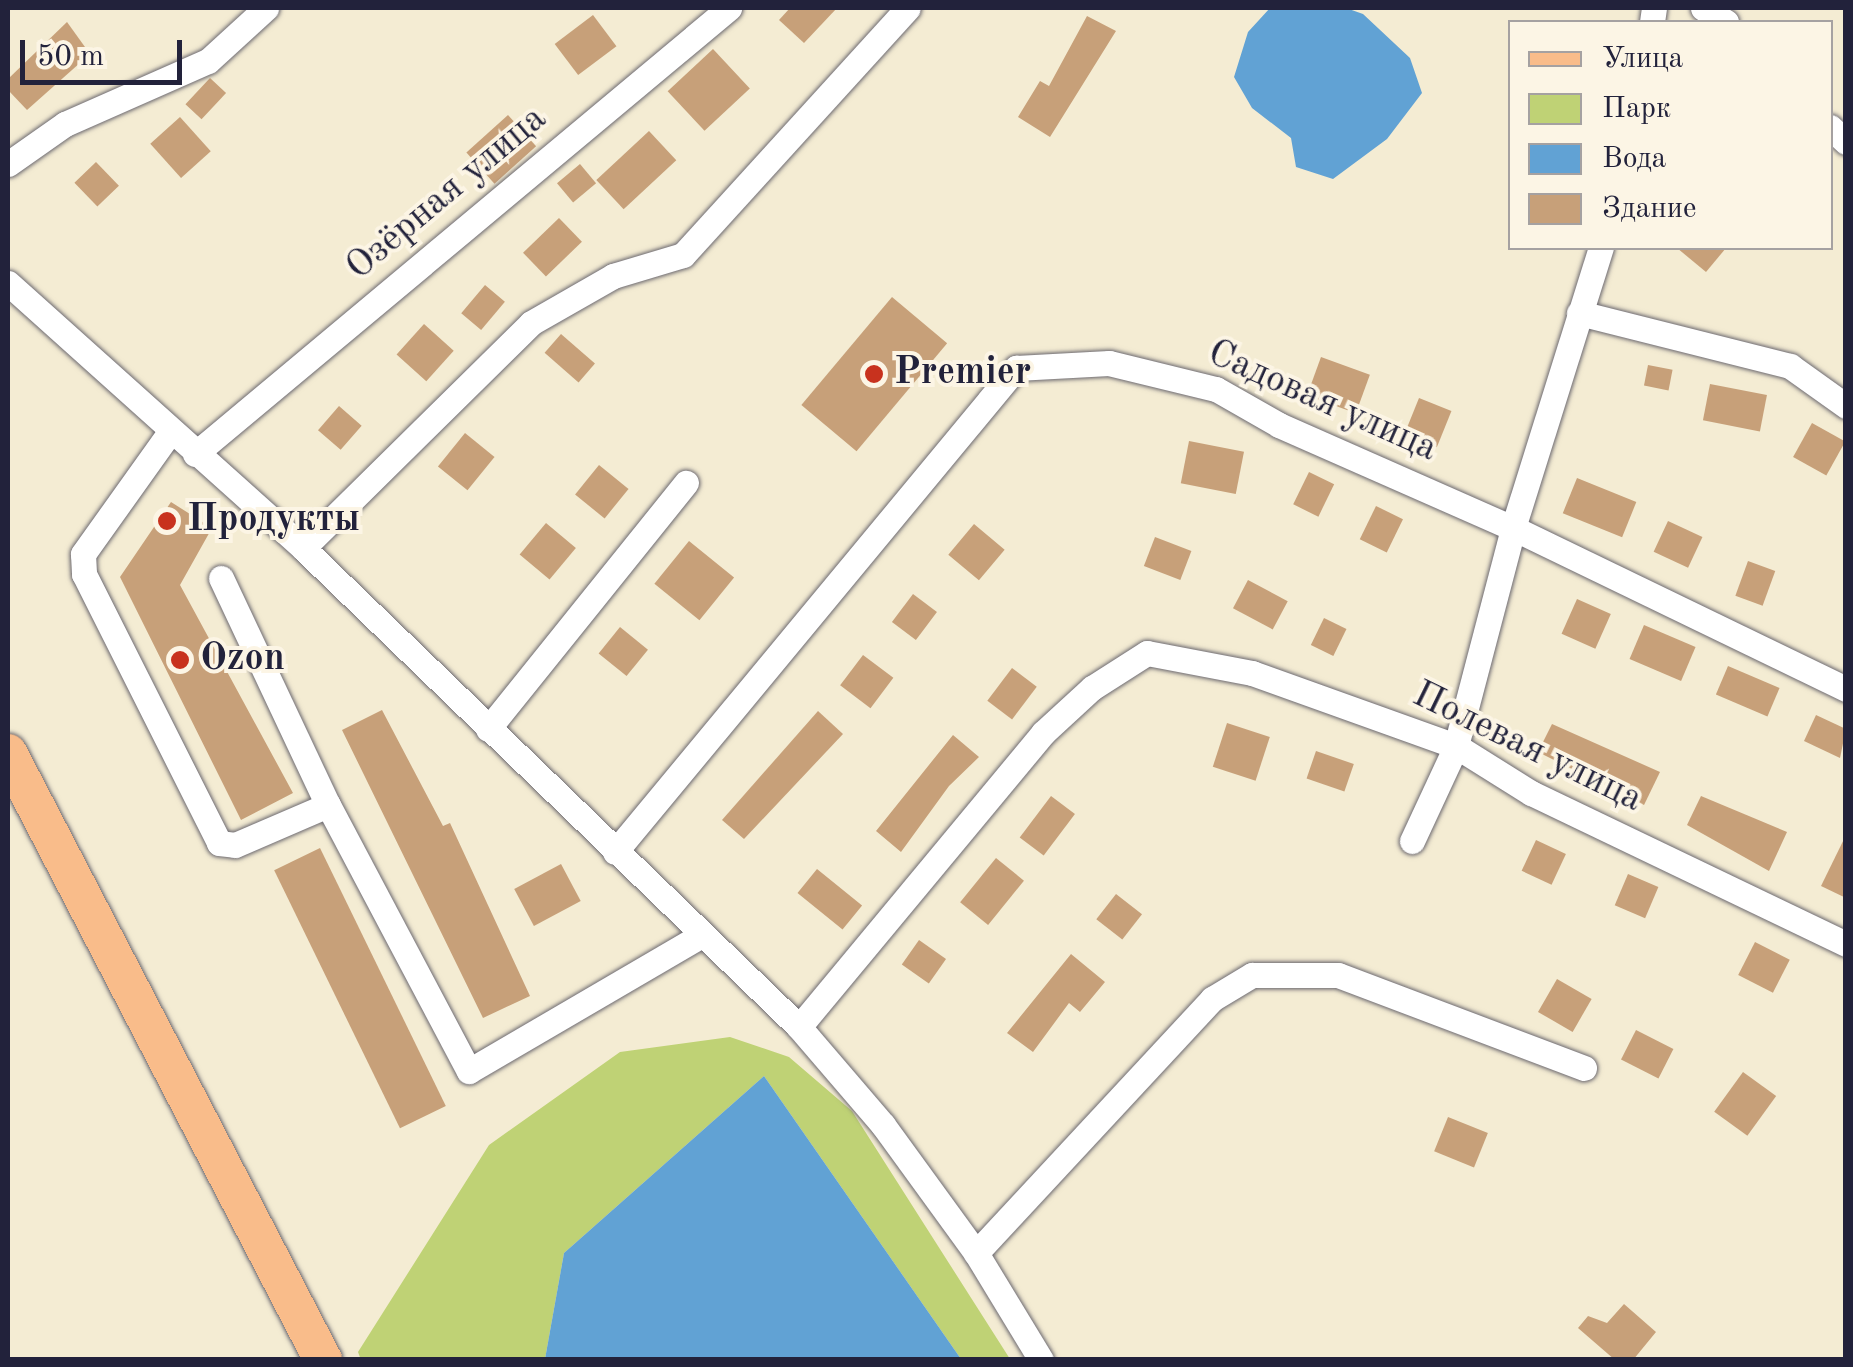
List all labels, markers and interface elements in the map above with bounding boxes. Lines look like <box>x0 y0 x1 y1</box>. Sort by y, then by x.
scale bar <box>25 20 188 82</box>
legend <box>1508 20 1833 250</box>
text: 50 m <box>37 42 104 72</box>
text: Улица <box>1602 44 1683 74</box>
text: Парк <box>1602 94 1671 124</box>
street label: Озёрная улица <box>338 97 556 291</box>
text: Вода <box>1602 144 1666 174</box>
text: Здание <box>1602 194 1697 224</box>
street label: Садовая улица <box>1200 331 1444 473</box>
place label: Premier <box>894 351 1031 397</box>
marker: Premier <box>863 363 885 385</box>
place label: Продукты <box>187 498 360 544</box>
marker: Продукты <box>156 510 178 532</box>
place label: Ozon <box>200 637 285 683</box>
marker: Ozon <box>169 649 191 671</box>
street label: Полевая улица <box>1405 673 1649 823</box>

